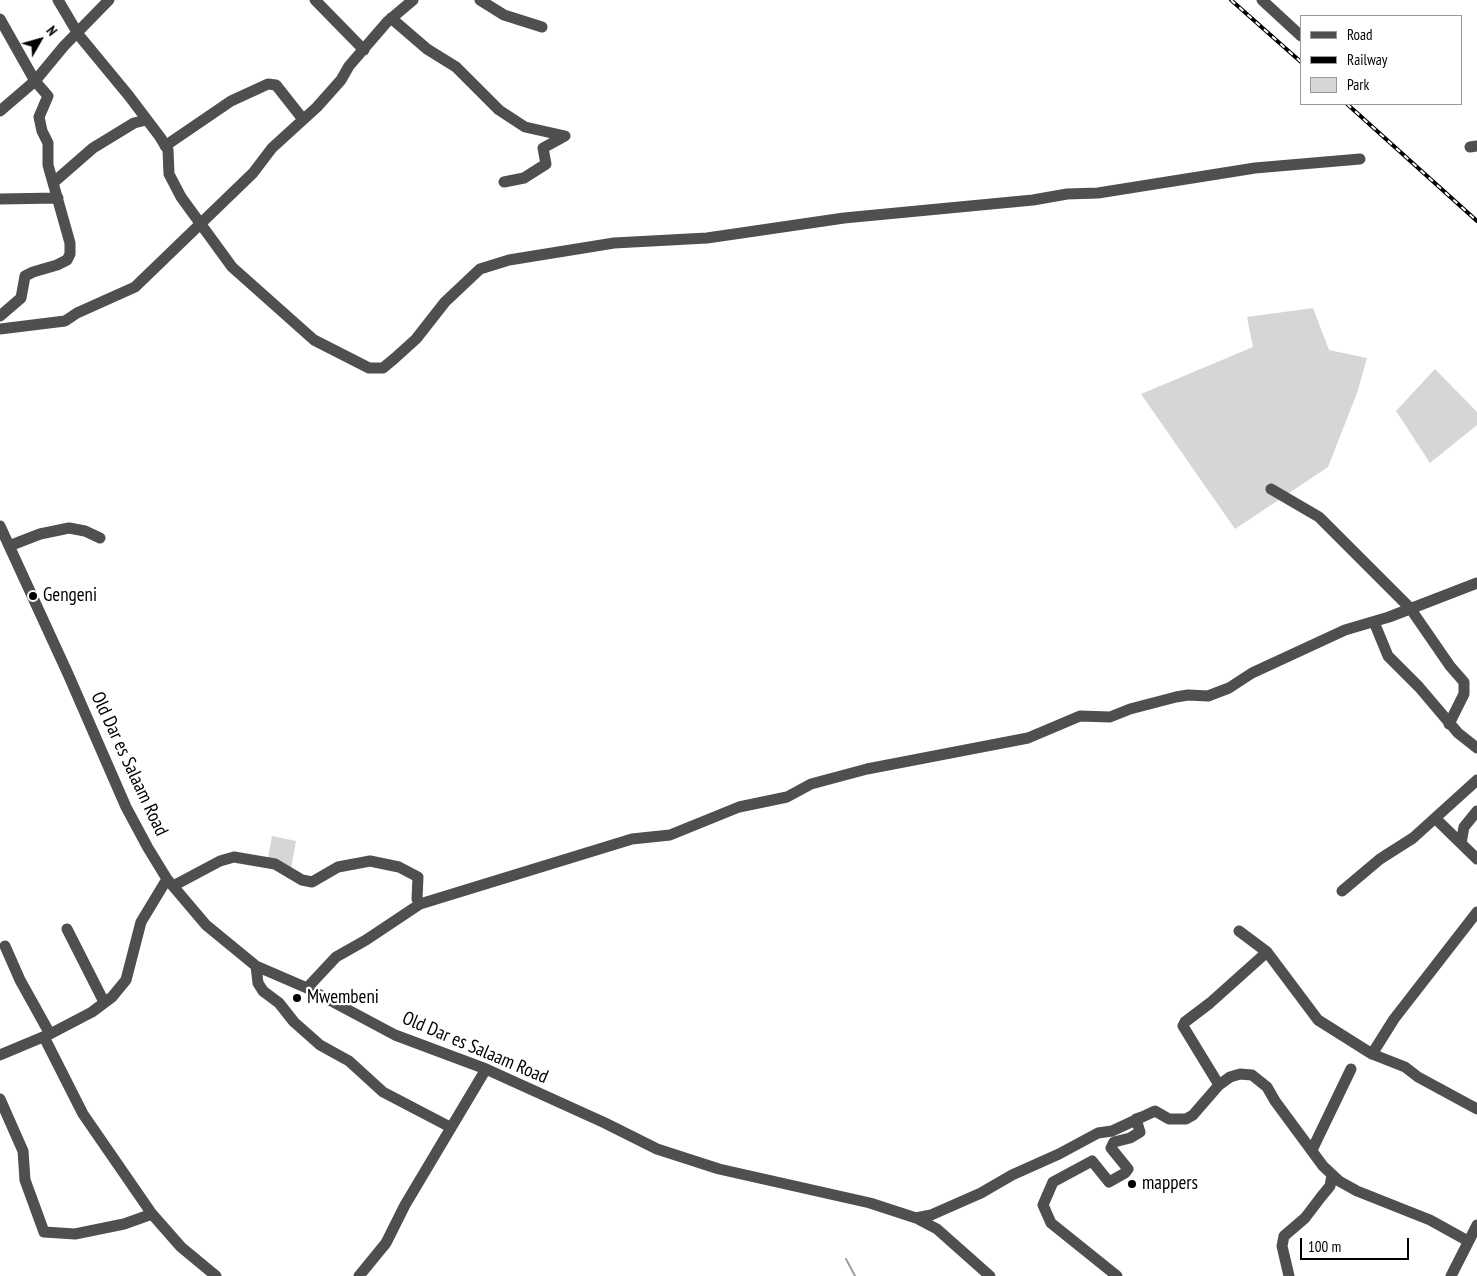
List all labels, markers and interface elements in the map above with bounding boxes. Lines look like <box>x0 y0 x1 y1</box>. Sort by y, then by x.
north arrow <box>15 15 65 65</box>
legend <box>1300 15 1462 105</box>
text: N <box>42 22 61 39</box>
text: Road <box>1347 25 1373 44</box>
text: Railway <box>1347 50 1387 69</box>
text: Park <box>1347 75 1369 94</box>
place label: Gengeni <box>43 585 97 607</box>
marker: Gengeni <box>27 590 39 602</box>
street label: Old Dar es Salaam Road <box>86 688 172 840</box>
place label: Mwembeni <box>307 987 379 1009</box>
marker: Mwembeni <box>291 992 303 1004</box>
street label: Old Dar es Salaam Road <box>399 1007 551 1089</box>
place label: mappers <box>1142 1173 1198 1195</box>
marker: mappers <box>1126 1178 1138 1190</box>
scale bar <box>1302 1228 1411 1260</box>
text: 100 m <box>1308 1237 1341 1256</box>

